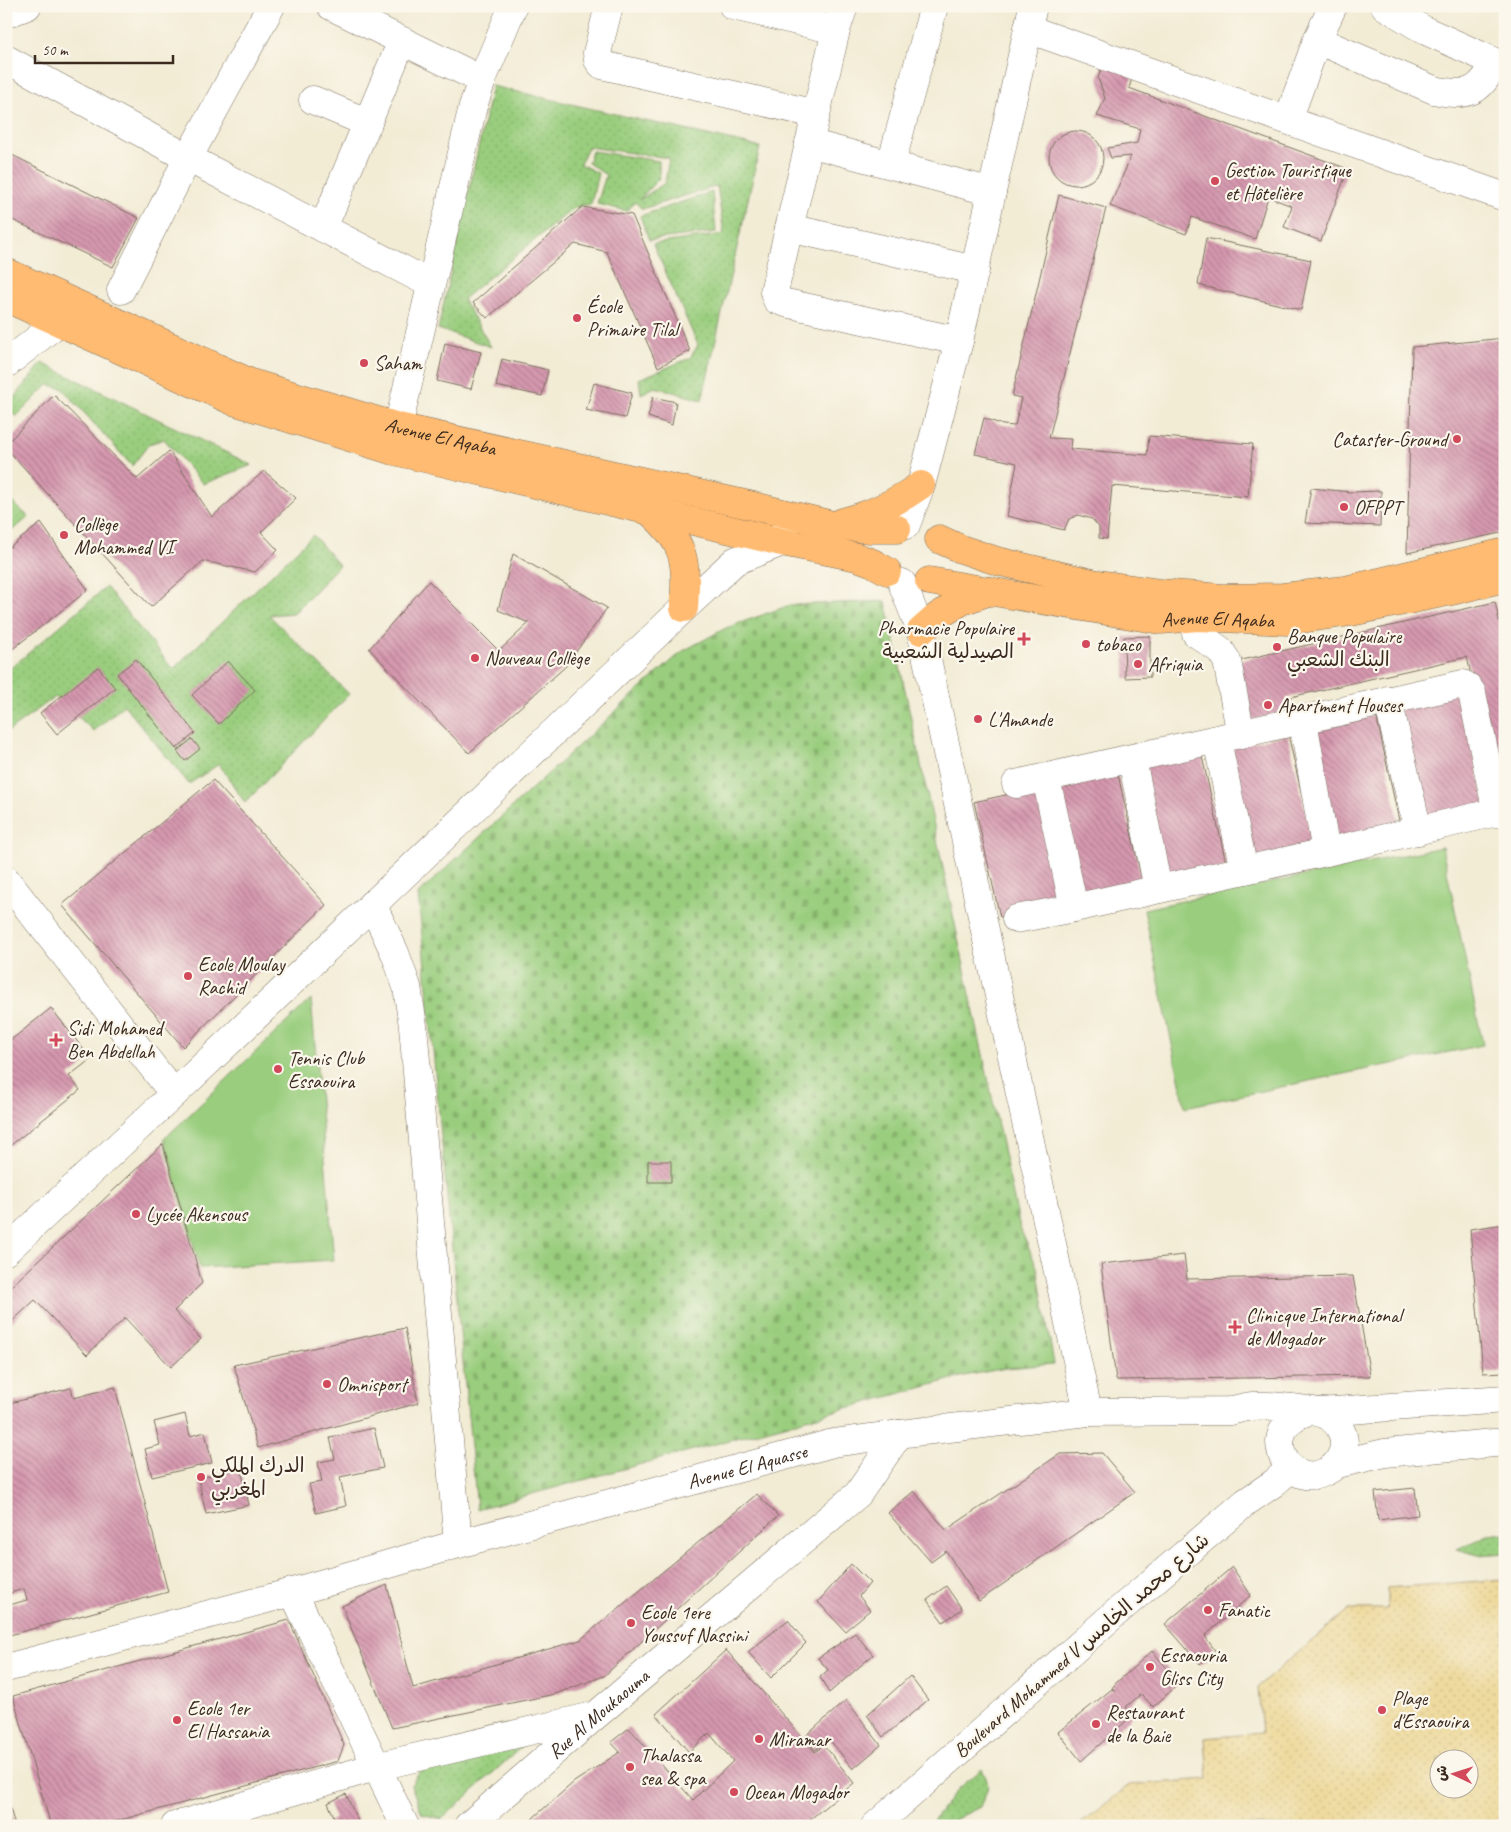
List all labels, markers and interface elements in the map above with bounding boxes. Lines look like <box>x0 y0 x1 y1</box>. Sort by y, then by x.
scale bar <box>35 32 172 64</box>
text: 50 m <box>42 41 69 60</box>
place label: Gestion Touristique et Hôtelière <box>1225 158 1352 206</box>
marker: Gestion Touristique et Hôtelière <box>1209 175 1221 187</box>
place label: École Primaire Tilal <box>587 294 681 342</box>
marker: École Primaire Tilal <box>571 312 583 324</box>
place label: Saham <box>374 351 424 376</box>
marker: Saham <box>358 357 370 369</box>
street label: Avenue El Aqaba <box>382 412 500 462</box>
place label: Cataster-Ground <box>1332 427 1450 452</box>
marker: Cataster-Ground <box>1451 433 1463 445</box>
place label: OFPPT <box>1354 495 1405 520</box>
marker: OFPPT <box>1338 501 1350 513</box>
place label: Collège Mohammed VI <box>74 512 178 560</box>
marker: Collège Mohammed VI <box>58 529 70 541</box>
street label: Avenue El Aqaba <box>1160 605 1276 633</box>
place label: Pharmacie Populaire الصيدلية الشعبية <box>878 616 1015 664</box>
place label: Banque Populaire البنك الشعبي <box>1287 624 1403 677</box>
place label: tobaco <box>1096 632 1142 657</box>
marker: Pharmacie Populaire الصيدلية الشعبية <box>1018 633 1030 645</box>
marker: tobaco <box>1080 638 1092 650</box>
marker: Banque Populaire البنك الشعبي <box>1271 641 1283 653</box>
place label: Nouveau Collège <box>485 646 590 671</box>
marker: Nouveau Collège <box>469 652 481 664</box>
place label: Afriquia <box>1148 652 1203 677</box>
marker: Afriquia <box>1132 658 1144 670</box>
place label: Apartment Houses <box>1278 693 1404 718</box>
marker: Apartment Houses <box>1262 699 1274 711</box>
place label: L'Amande <box>988 707 1054 732</box>
marker: L'Amande <box>972 713 984 725</box>
place label: Ecole Moulay Rachid <box>198 952 287 1000</box>
marker: Ecole Moulay Rachid <box>182 970 194 982</box>
place label: Sidi Mohamed Ben Abdellah <box>67 1016 165 1064</box>
marker: Sidi Mohamed Ben Abdellah <box>49 1033 63 1047</box>
place label: Tennis Club Essaouira <box>288 1046 366 1094</box>
marker: Tennis Club Essaouira <box>272 1063 284 1075</box>
place label: Lycée Akensous <box>146 1202 249 1227</box>
marker: Lycée Akensous <box>130 1208 142 1220</box>
place label: Clinicque International de Mogador <box>1246 1303 1405 1351</box>
marker: Clinicque International de Mogador <box>1228 1320 1242 1334</box>
place label: Omnisport <box>337 1372 410 1397</box>
marker: Omnisport <box>321 1378 333 1390</box>
street label: Avenue El Aquasse <box>685 1438 811 1495</box>
place label: الدرك الملكي المغربي <box>211 1453 304 1506</box>
marker: الدرك الملكي المغربي <box>195 1471 207 1483</box>
street label: Boulevard Mohammed V شارع محمد الخامس <box>948 1528 1215 1764</box>
place label: Fanatic <box>1218 1598 1271 1623</box>
place label: Ecole 1ere Youssuf Nassini <box>641 1600 749 1648</box>
marker: Fanatic <box>1202 1604 1214 1616</box>
marker: Ecole 1ere Youssuf Nassini <box>625 1617 637 1629</box>
place label: Essaouria Gliss City <box>1160 1643 1228 1691</box>
marker: Essaouria Gliss City <box>1144 1661 1156 1673</box>
street label: Rue Al Moukaouma <box>543 1663 656 1764</box>
place label: Plage d'Essaouira <box>1392 1686 1471 1734</box>
place label: Ecole 1er El Hassania <box>187 1696 270 1744</box>
place label: Restaurant de la Baie <box>1106 1700 1186 1748</box>
marker: Plage d'Essaouira <box>1376 1704 1388 1716</box>
marker: Ecole 1er El Hassania <box>171 1714 183 1726</box>
marker: Restaurant de la Baie <box>1090 1718 1102 1730</box>
place label: Miramar <box>769 1727 832 1752</box>
marker: Miramar <box>753 1733 765 1745</box>
place label: Thalassa sea & spa <box>640 1743 707 1791</box>
north arrow <box>1428 1750 1478 1800</box>
marker: Thalassa sea & spa <box>624 1761 636 1773</box>
text: ش <box>1433 1765 1451 1781</box>
place label: Ocean Mogador <box>744 1780 851 1805</box>
marker: Ocean Mogador <box>728 1786 740 1798</box>

